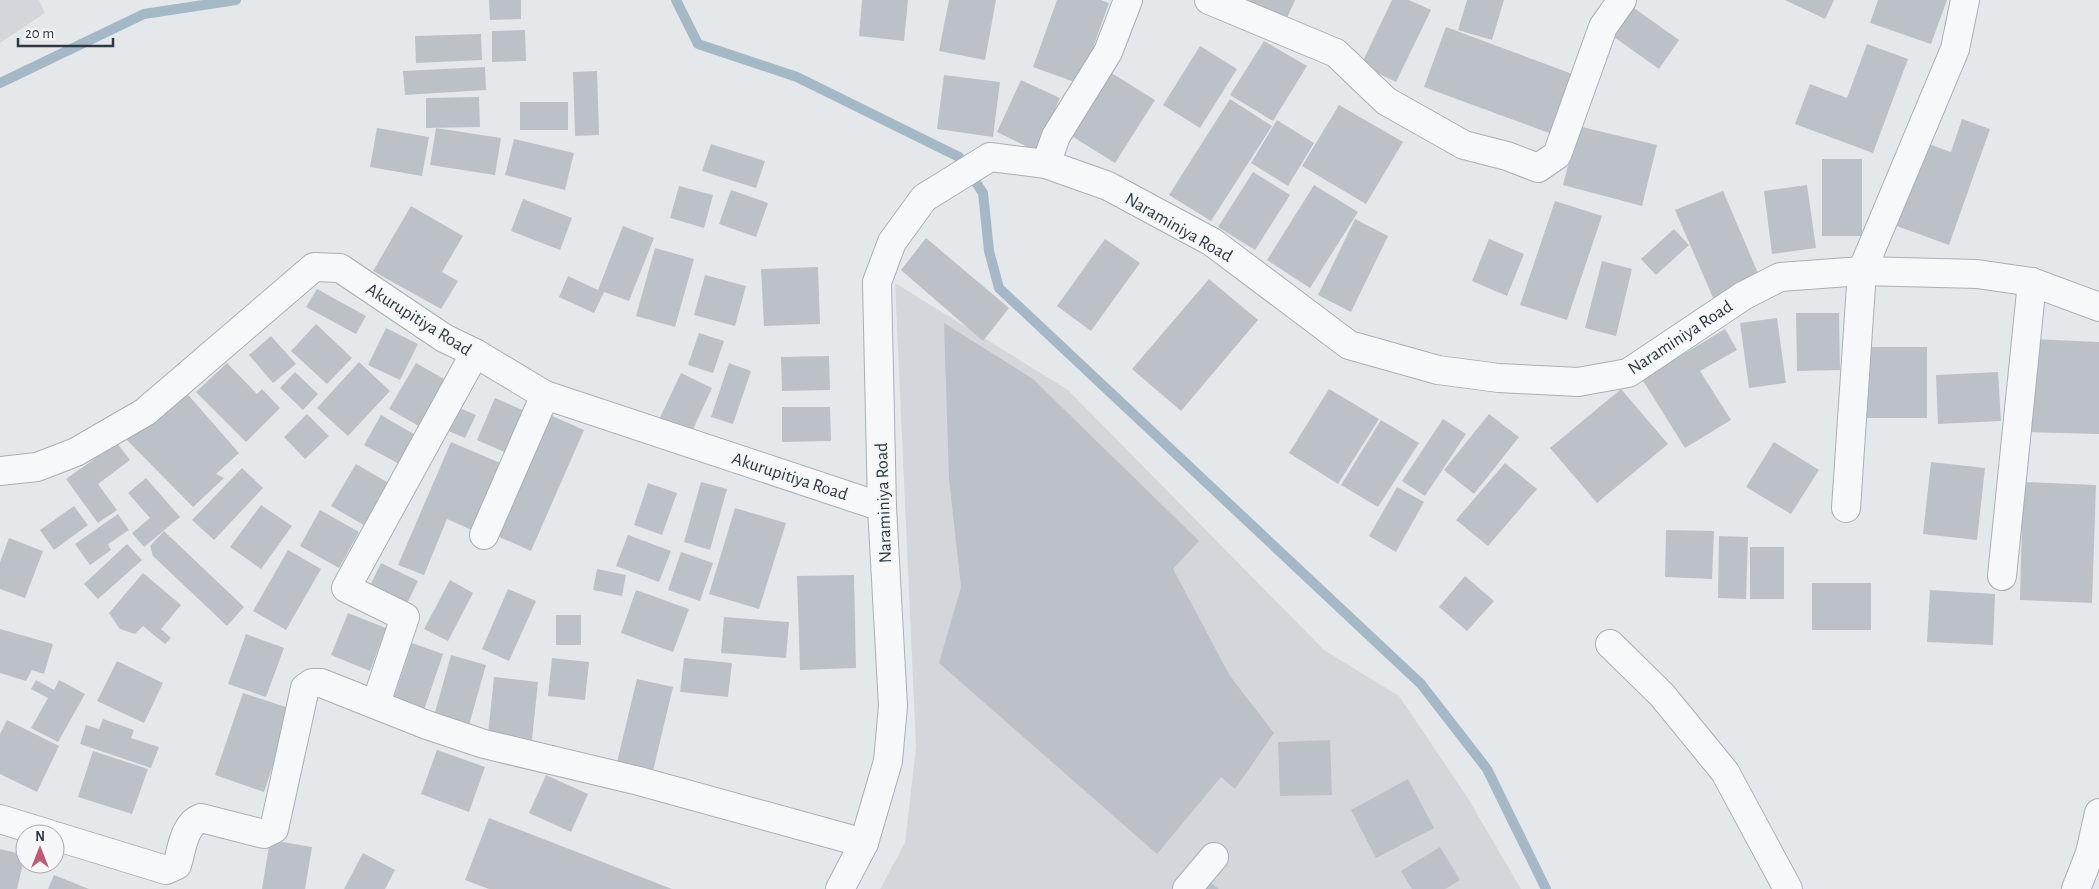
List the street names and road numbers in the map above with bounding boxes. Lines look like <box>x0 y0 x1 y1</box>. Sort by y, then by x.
street label: Naraminiya Road <box>1122 190 1235 266</box>
street label: Akurupitiya Road <box>363 280 474 359</box>
street label: Naraminiya Road <box>1625 297 1736 378</box>
street label: Naraminiya Road <box>873 442 895 564</box>
street label: Akurupitiya Road <box>730 450 850 504</box>

